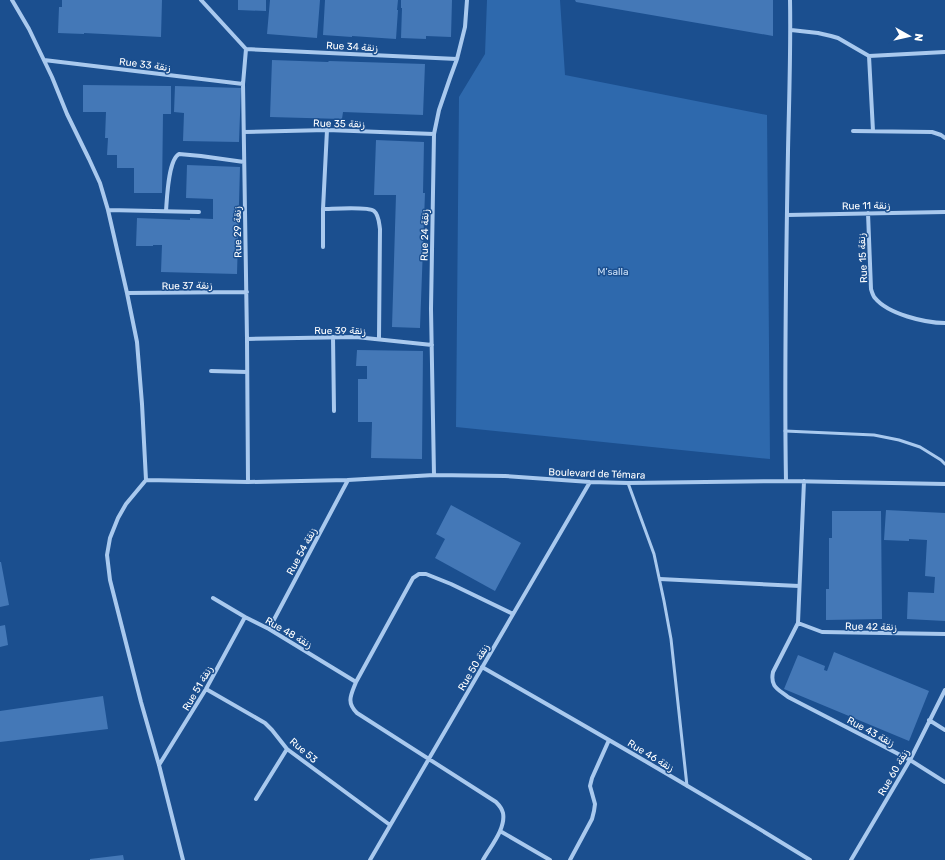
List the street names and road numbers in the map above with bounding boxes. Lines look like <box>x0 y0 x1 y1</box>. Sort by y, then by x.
street label: Rue 34 زنقة <box>326 40 378 54</box>
street label: Rue 33 زنقة <box>118 56 171 74</box>
street label: Rue 35 زنقة <box>313 118 365 130</box>
street label: Rue 11 زنقة <box>842 200 890 212</box>
street label: Rue 29 زنقة <box>232 206 244 258</box>
street label: Rue 24 زنقة <box>419 209 431 261</box>
street label: Rue 15 زنقة <box>856 233 870 283</box>
street label: Rue 37 زنقة <box>162 280 213 292</box>
street label: Rue 39 زنقة <box>314 325 366 337</box>
street label: Boulevard de Témara <box>548 466 646 482</box>
street label: Rue 54 زنقة <box>284 526 319 577</box>
street label: Rue 48 زنقة <box>263 615 314 651</box>
street label: Rue 42 زنقة <box>845 621 897 633</box>
street label: Rue 50 زنقة <box>456 642 492 693</box>
street label: Rue 51 زنقة <box>180 664 215 713</box>
street label: Rue 43 زنقة <box>845 714 896 749</box>
street label: Rue 53 <box>287 736 320 766</box>
street label: Rue 46 زنقة <box>625 737 676 774</box>
street label: Rue 60 زنقة <box>876 747 912 798</box>

